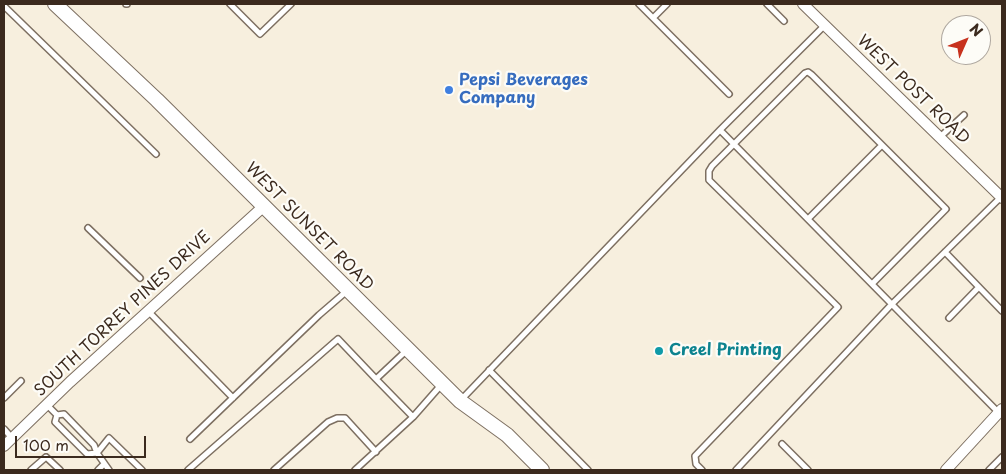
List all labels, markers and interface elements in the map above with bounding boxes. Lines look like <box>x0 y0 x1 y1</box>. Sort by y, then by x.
north arrow <box>941 15 991 65</box>
text: N <box>965 19 988 41</box>
street label: WEST POST ROAD <box>853 31 973 149</box>
place label: Pepsi Beverages Company <box>459 71 588 109</box>
marker: Pepsi Beverages Company <box>443 84 455 96</box>
street label: WEST SUNSET ROAD <box>241 159 377 295</box>
street label: SOUTH TORREY PINES DRIVE <box>31 227 215 401</box>
place label: Creel Printing <box>669 341 782 361</box>
marker: Creel Printing <box>653 345 665 357</box>
scale bar <box>18 426 149 458</box>
text: 100 m <box>23 433 69 456</box>

